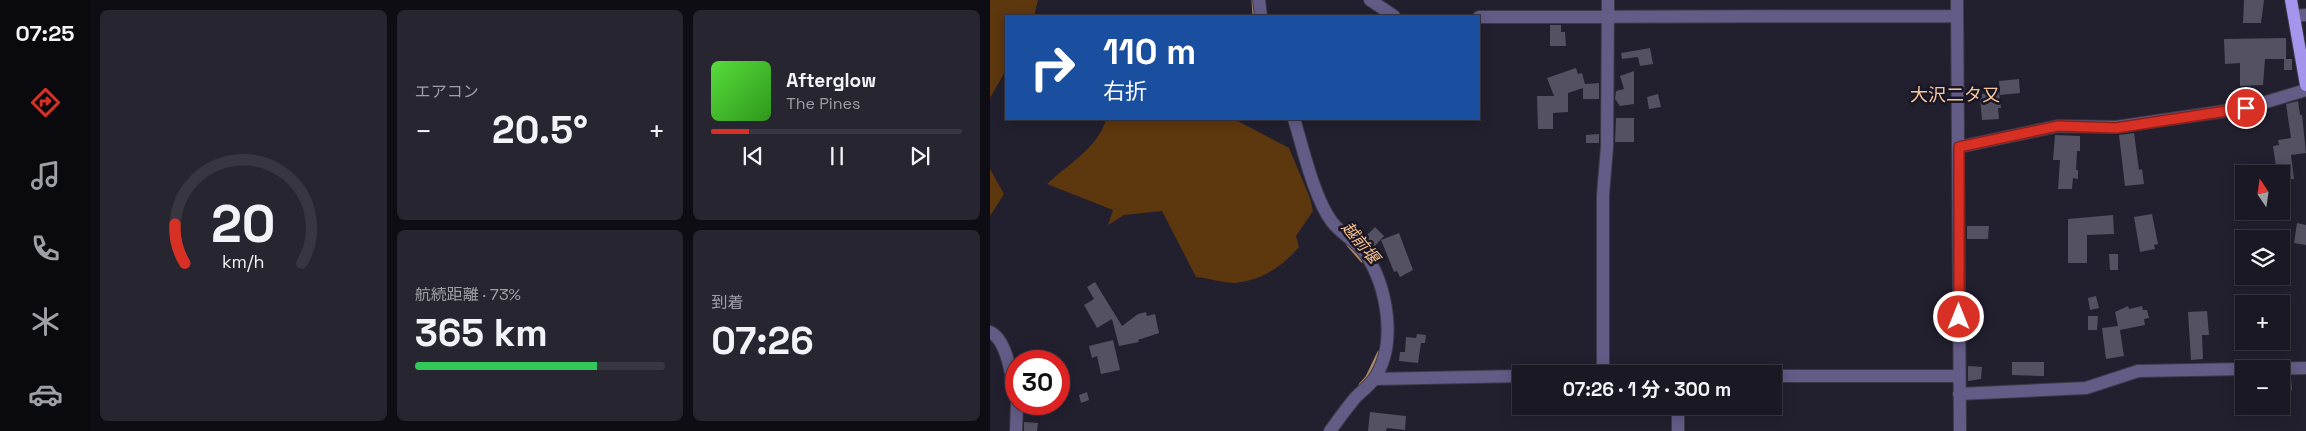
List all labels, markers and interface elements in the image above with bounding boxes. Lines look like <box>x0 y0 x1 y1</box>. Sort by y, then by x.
text: 07:25 <box>16 19 74 47</box>
text: 110 m <box>1103 30 1196 74</box>
icon: right <box>1020 35 1085 100</box>
text: Afterglow <box>786 68 876 93</box>
text: 右折 <box>1103 77 1147 105</box>
text: エアコン <box>415 81 479 102</box>
district label: 大沢二タ又 <box>1910 83 2000 106</box>
icon: directions <box>28 85 63 120</box>
pin <box>2225 87 2267 129</box>
text: The Pines <box>786 93 860 114</box>
icon: arrive <box>2232 94 2260 122</box>
text: 20.5° <box>492 106 588 154</box>
text: − <box>415 113 432 149</box>
text: + <box>648 113 665 149</box>
icon: previous <box>739 142 767 170</box>
icon: pause <box>823 142 851 170</box>
icon: next <box>906 142 934 170</box>
icon: music <box>28 158 63 193</box>
north arrow <box>2235 165 2290 220</box>
map controls <box>2235 165 2290 415</box>
text: 20 <box>211 191 276 257</box>
water label: 越前堰 <box>1337 217 1386 270</box>
button: layers <box>2235 230 2290 285</box>
icon: phone <box>28 231 63 266</box>
text: km/h <box>222 250 265 273</box>
text: 航続距離 · 73% <box>415 284 521 305</box>
position arrow <box>1932 290 1984 342</box>
text: 到着 <box>711 292 743 313</box>
button: + <box>2235 295 2290 350</box>
icon: climate <box>28 304 63 339</box>
text: 365 km <box>415 309 548 357</box>
text: 07:26 <box>711 317 814 365</box>
speed limit sign: 30 <box>1005 350 1070 415</box>
button: − <box>2235 360 2290 415</box>
icon: car <box>28 377 63 412</box>
text: 07:26 · 1 分 · 300 m <box>1563 377 1731 402</box>

